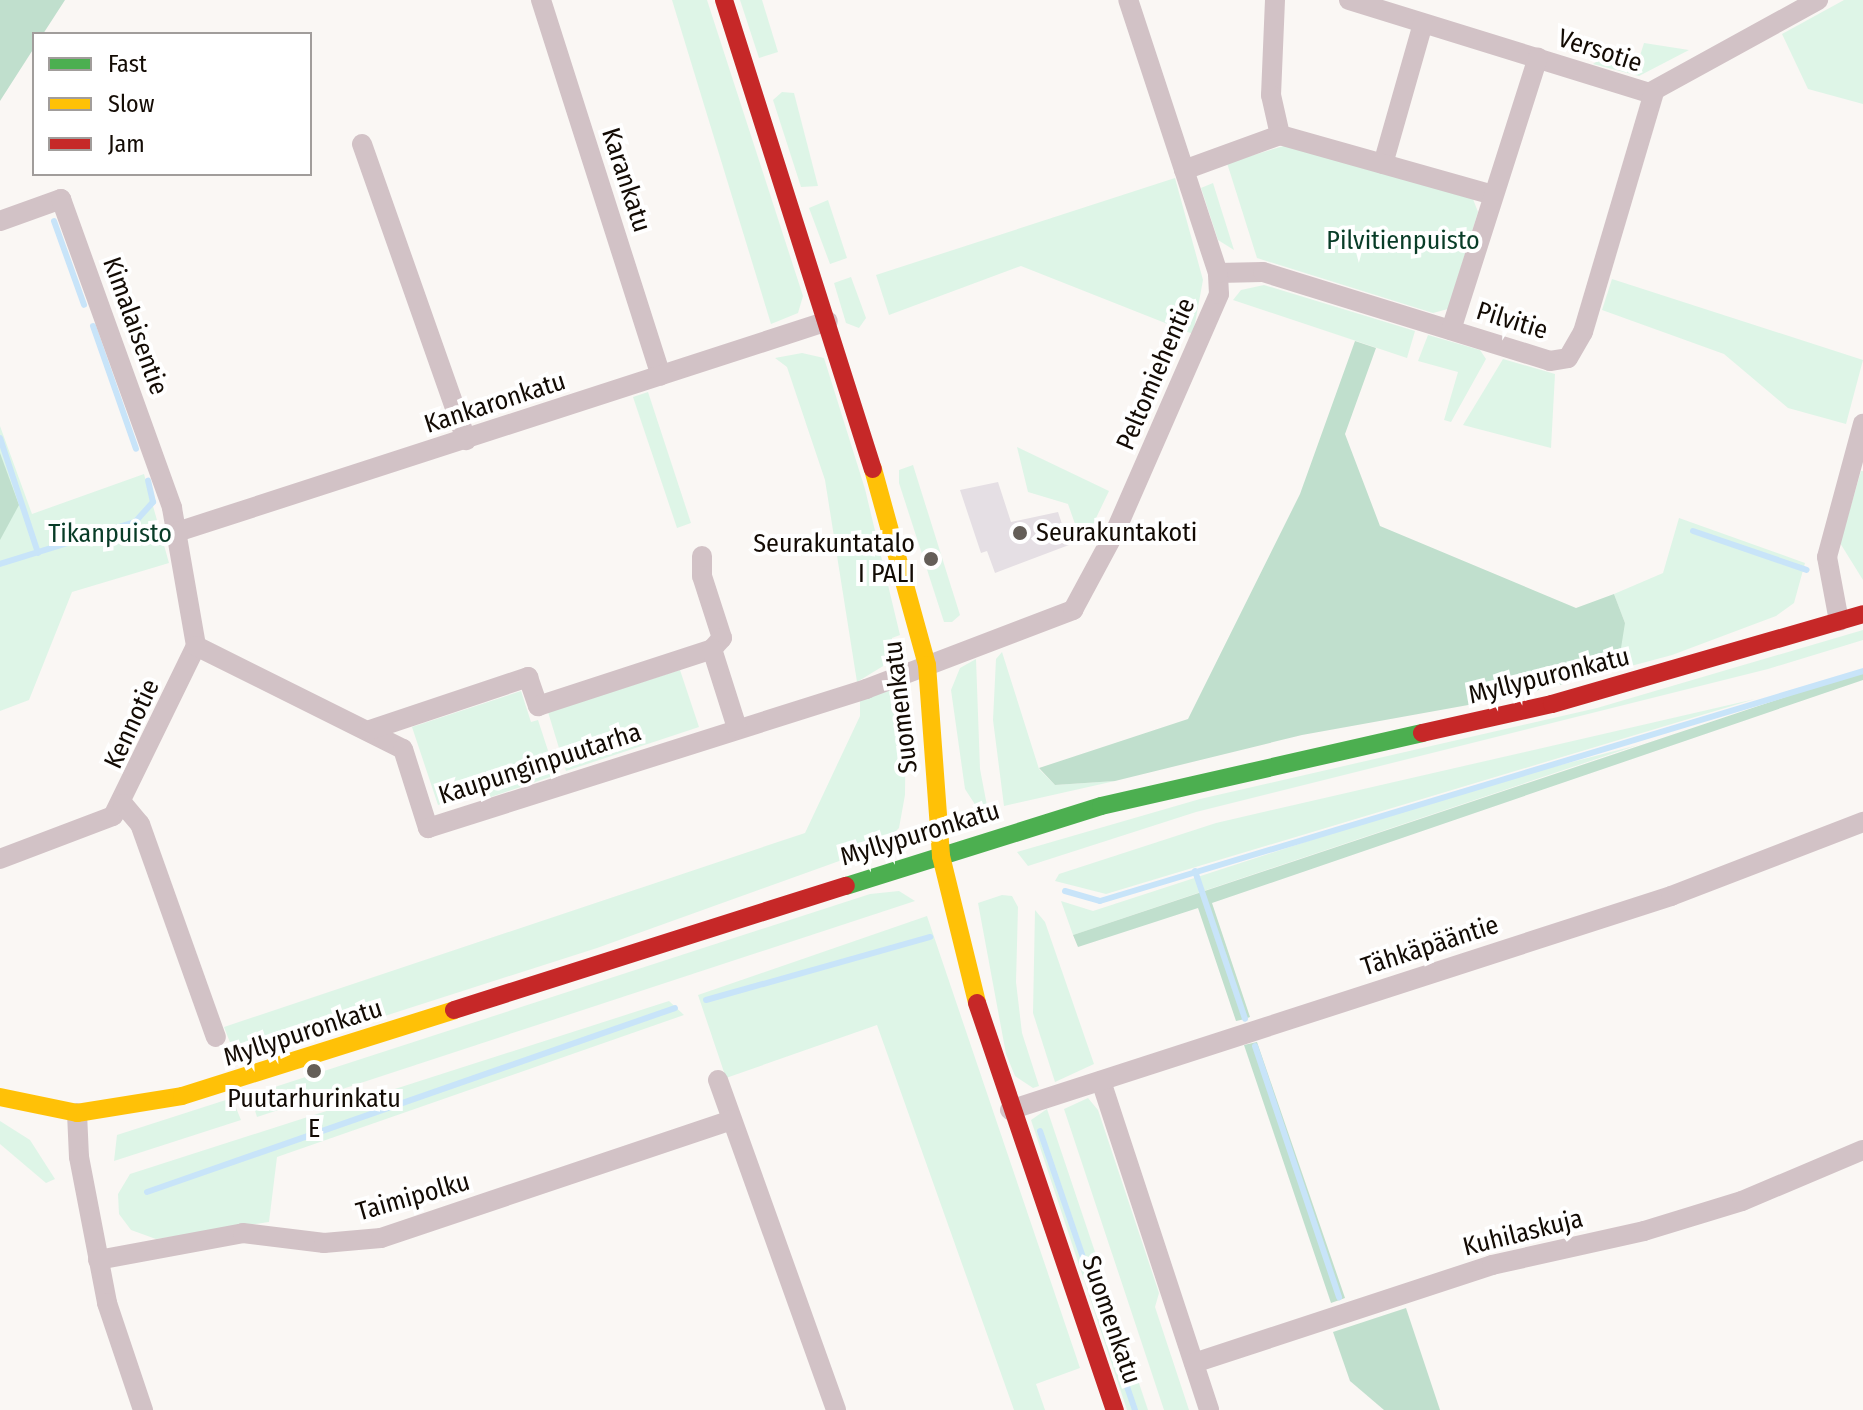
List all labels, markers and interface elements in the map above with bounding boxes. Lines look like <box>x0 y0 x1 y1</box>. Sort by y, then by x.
street label: Versotie <box>1554 23 1646 79</box>
legend <box>32 32 312 176</box>
text: Fast <box>108 50 147 78</box>
text: Slow <box>108 90 154 118</box>
street label: Karankatu <box>595 124 657 236</box>
text: Jam <box>108 130 145 158</box>
park label: Pilvitienpuisto <box>1326 225 1480 257</box>
street label: Kimalaisentie <box>96 253 174 399</box>
street label: Peltomiehentie <box>1110 293 1202 455</box>
street label: Pilvitie <box>1473 295 1551 347</box>
street label: Kankaronkatu <box>420 365 570 441</box>
place label: Seurakuntakoti <box>1036 517 1197 549</box>
park label: Tikanpuisto <box>48 518 172 550</box>
marker: Seurakuntakoti <box>1011 524 1029 542</box>
place label: Seurakuntatalo I PALI <box>753 528 915 590</box>
marker: Seurakuntatalo I PALI <box>922 550 940 568</box>
street label: Suomenkatu <box>877 639 925 775</box>
street label: Myllypuronkatu <box>1465 641 1633 711</box>
street label: Kennotie <box>98 674 166 774</box>
street label: Kaupunginpuutarha <box>435 717 645 811</box>
street label: Myllypuronkatu <box>837 795 1003 873</box>
street label: Tähkäpääntie <box>1358 909 1502 983</box>
street label: Myllypuronkatu <box>220 993 386 1073</box>
marker: Puutarhurinkatu E <box>305 1062 323 1080</box>
place label: Puutarhurinkatu E <box>227 1083 401 1144</box>
street label: Taimipolku <box>353 1166 473 1228</box>
street label: Kuhilaskuja <box>1460 1203 1586 1263</box>
street label: Suomenkatu <box>1075 1252 1147 1388</box>

